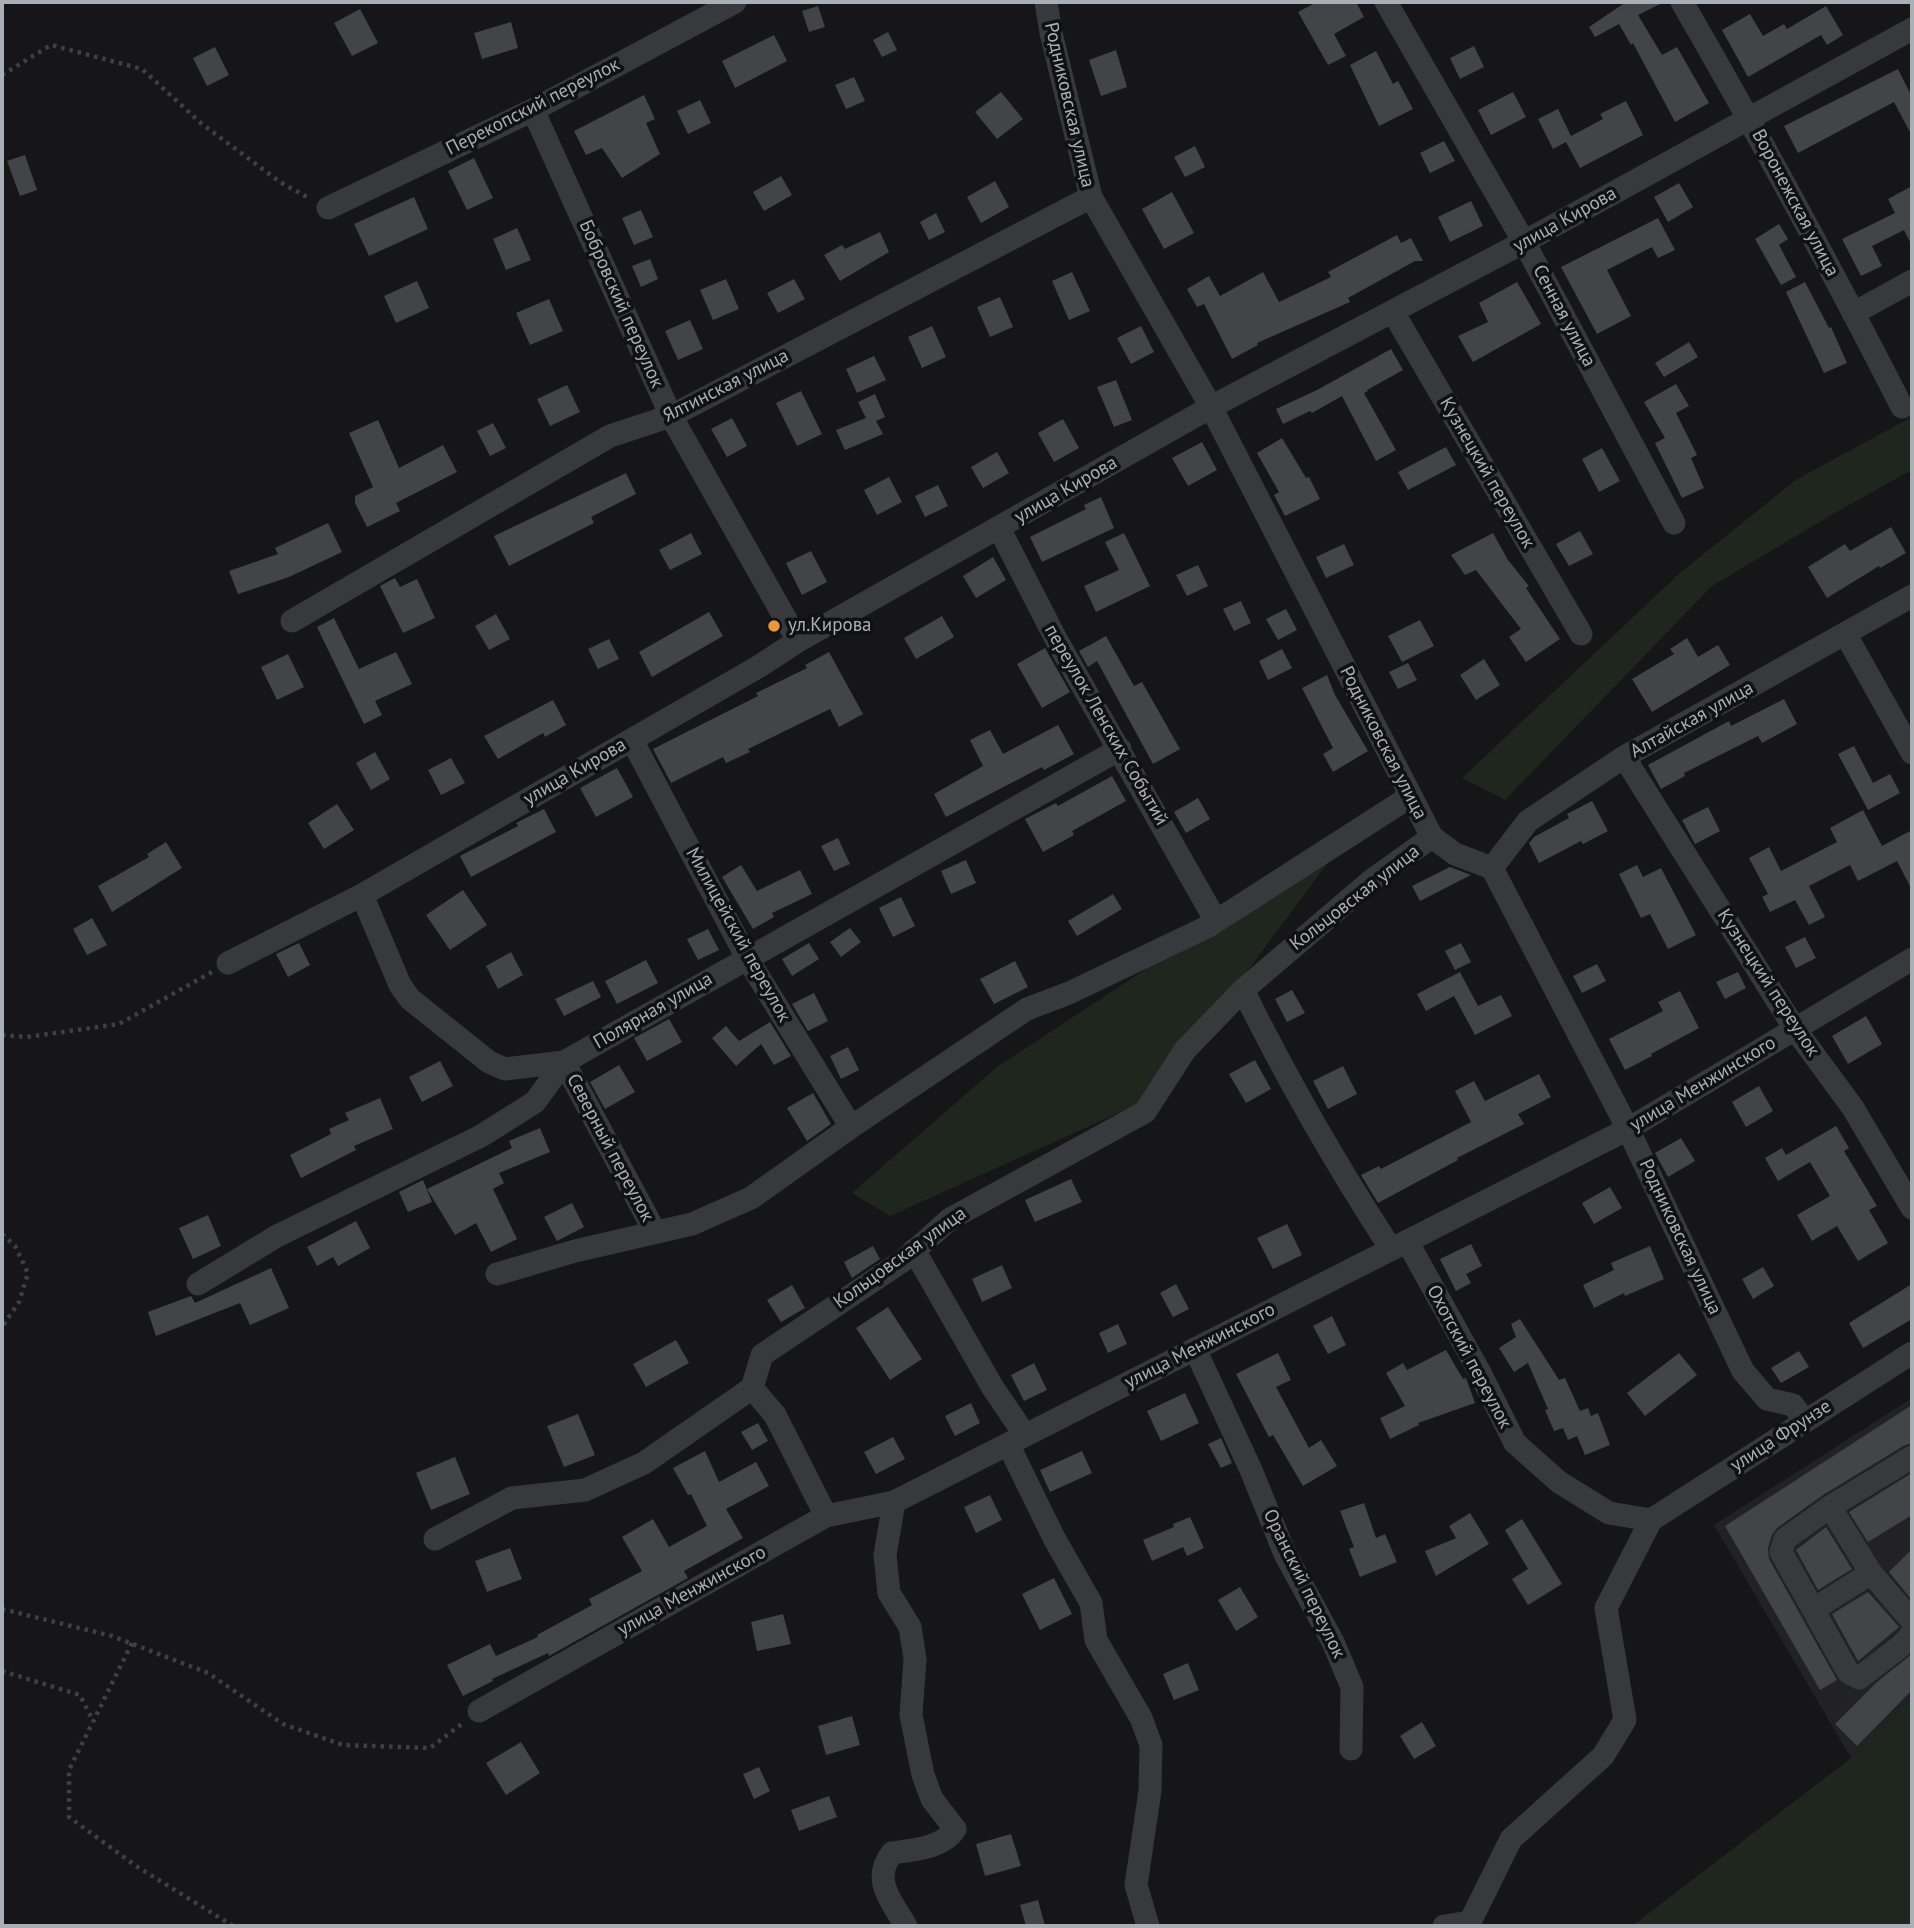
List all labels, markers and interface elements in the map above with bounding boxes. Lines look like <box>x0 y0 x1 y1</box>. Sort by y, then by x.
street label: Родниковская улица <box>1039 20 1099 190</box>
street label: Перекопский переулок <box>442 53 624 161</box>
street label: Воронежская улица <box>1747 125 1843 281</box>
street label: улица Кирова <box>1509 182 1621 258</box>
street label: Бобровский переулок <box>574 217 668 391</box>
street label: Сенная улица <box>1528 261 1600 371</box>
street label: Ялтинская улица <box>659 344 793 428</box>
street label: Кузнецкий переулок <box>1434 393 1540 553</box>
street label: улица Кирова <box>1011 451 1121 529</box>
place label: ул.Кирова <box>788 615 872 637</box>
marker: ул.Кирова <box>766 618 782 634</box>
street label: переулок Ленских Событий <box>1039 621 1173 829</box>
street label: Родниковская улица <box>1334 663 1432 823</box>
street label: Алтайская улица <box>1626 677 1758 763</box>
street label: улица Кирова <box>520 733 630 811</box>
street label: Кольцовская улица <box>1286 840 1424 956</box>
street label: Милицейский переулок <box>680 844 796 1026</box>
street label: Кузнецкий переулок <box>1712 905 1824 1061</box>
street label: Полярная улица <box>589 968 717 1054</box>
street label: улица Менжинского <box>1626 1031 1780 1137</box>
street label: Северный переулок <box>561 1070 659 1226</box>
street label: Родниковская улица <box>1634 1156 1726 1318</box>
street label: Кольцовская улица <box>829 1202 971 1314</box>
street label: Охотский переулок <box>1422 1281 1516 1433</box>
street label: улица Менжинского <box>1121 1298 1279 1394</box>
street label: улица Фрунзе <box>1726 1395 1836 1477</box>
street label: Оранский переулок <box>1258 1506 1350 1662</box>
street label: улица Менжинского <box>614 1541 770 1641</box>

